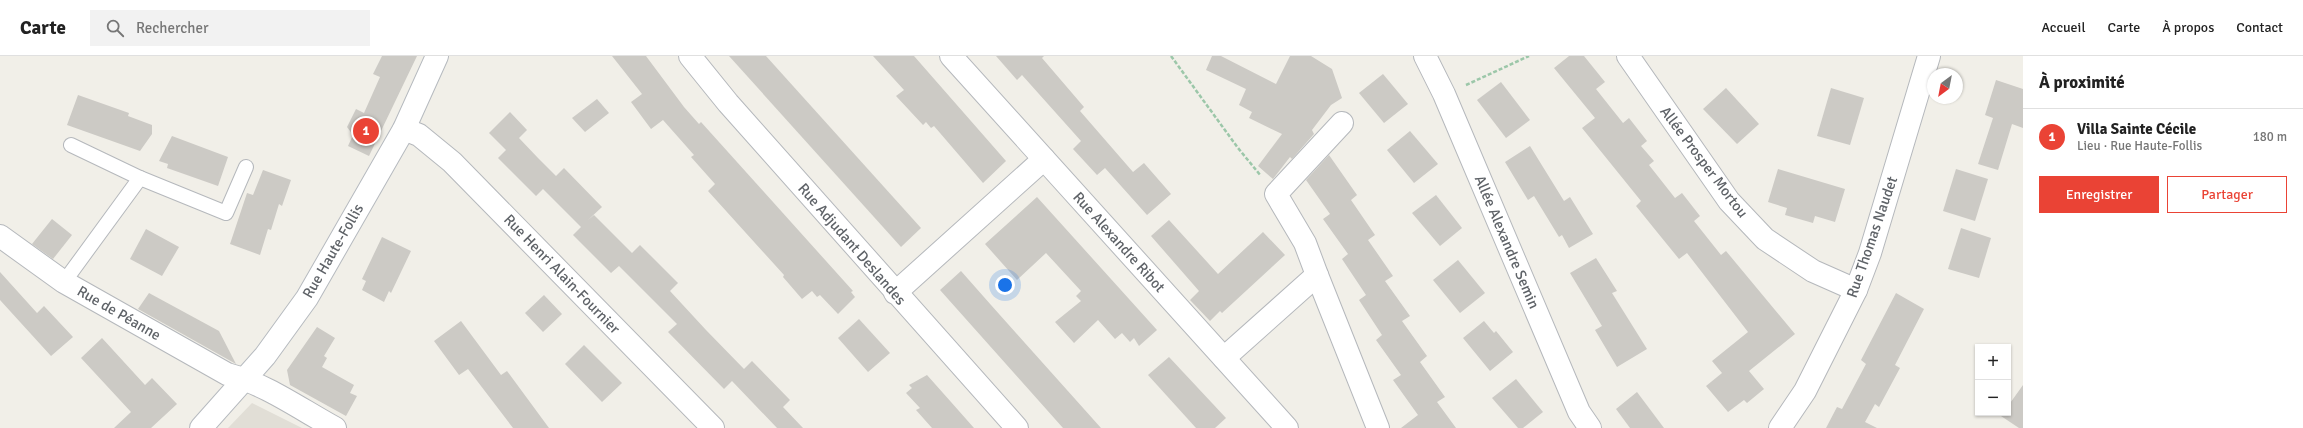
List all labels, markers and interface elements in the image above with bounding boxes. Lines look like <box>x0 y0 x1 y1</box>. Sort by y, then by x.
search box <box>90 10 370 46</box>
text: Carte <box>20 16 66 40</box>
icon: search <box>104 17 126 39</box>
text: Rechercher <box>136 19 209 37</box>
text: Accueil <box>2041 19 2086 36</box>
text: Carte <box>2108 19 2140 36</box>
text: À propos <box>2162 19 2214 36</box>
text: Contact <box>2236 19 2283 36</box>
north arrow <box>1927 68 1963 104</box>
text: À proximité <box>2039 72 2125 93</box>
street label: Allée Prosper Mortou <box>1656 103 1752 221</box>
pin: 1 <box>353 116 379 146</box>
text: Villa Sainte Cécile <box>2077 120 2196 138</box>
text: 1 <box>2048 129 2056 145</box>
text: 180 m <box>2253 129 2287 145</box>
text: Lieu · Rue Haute-Follis <box>2077 138 2202 154</box>
street label: Allée Alexandre Semin <box>1471 173 1543 311</box>
street label: Rue Thomas Naudet <box>1843 174 1901 300</box>
button: Enregistrer <box>2039 176 2159 213</box>
button: Partager <box>2167 176 2287 213</box>
street label: Rue Adjudant Deslandes <box>794 179 910 309</box>
street label: Rue Alexandre Ribot <box>1069 188 1169 296</box>
street label: Rue Haute-Follis <box>299 200 367 301</box>
street label: Rue Henri Alain-Fournier <box>500 210 624 338</box>
your location <box>995 275 1015 295</box>
street label: Rue de Péanne <box>74 282 164 344</box>
map controls <box>1975 344 2011 416</box>
button: + <box>1975 344 2011 380</box>
button: − <box>1975 380 2011 416</box>

